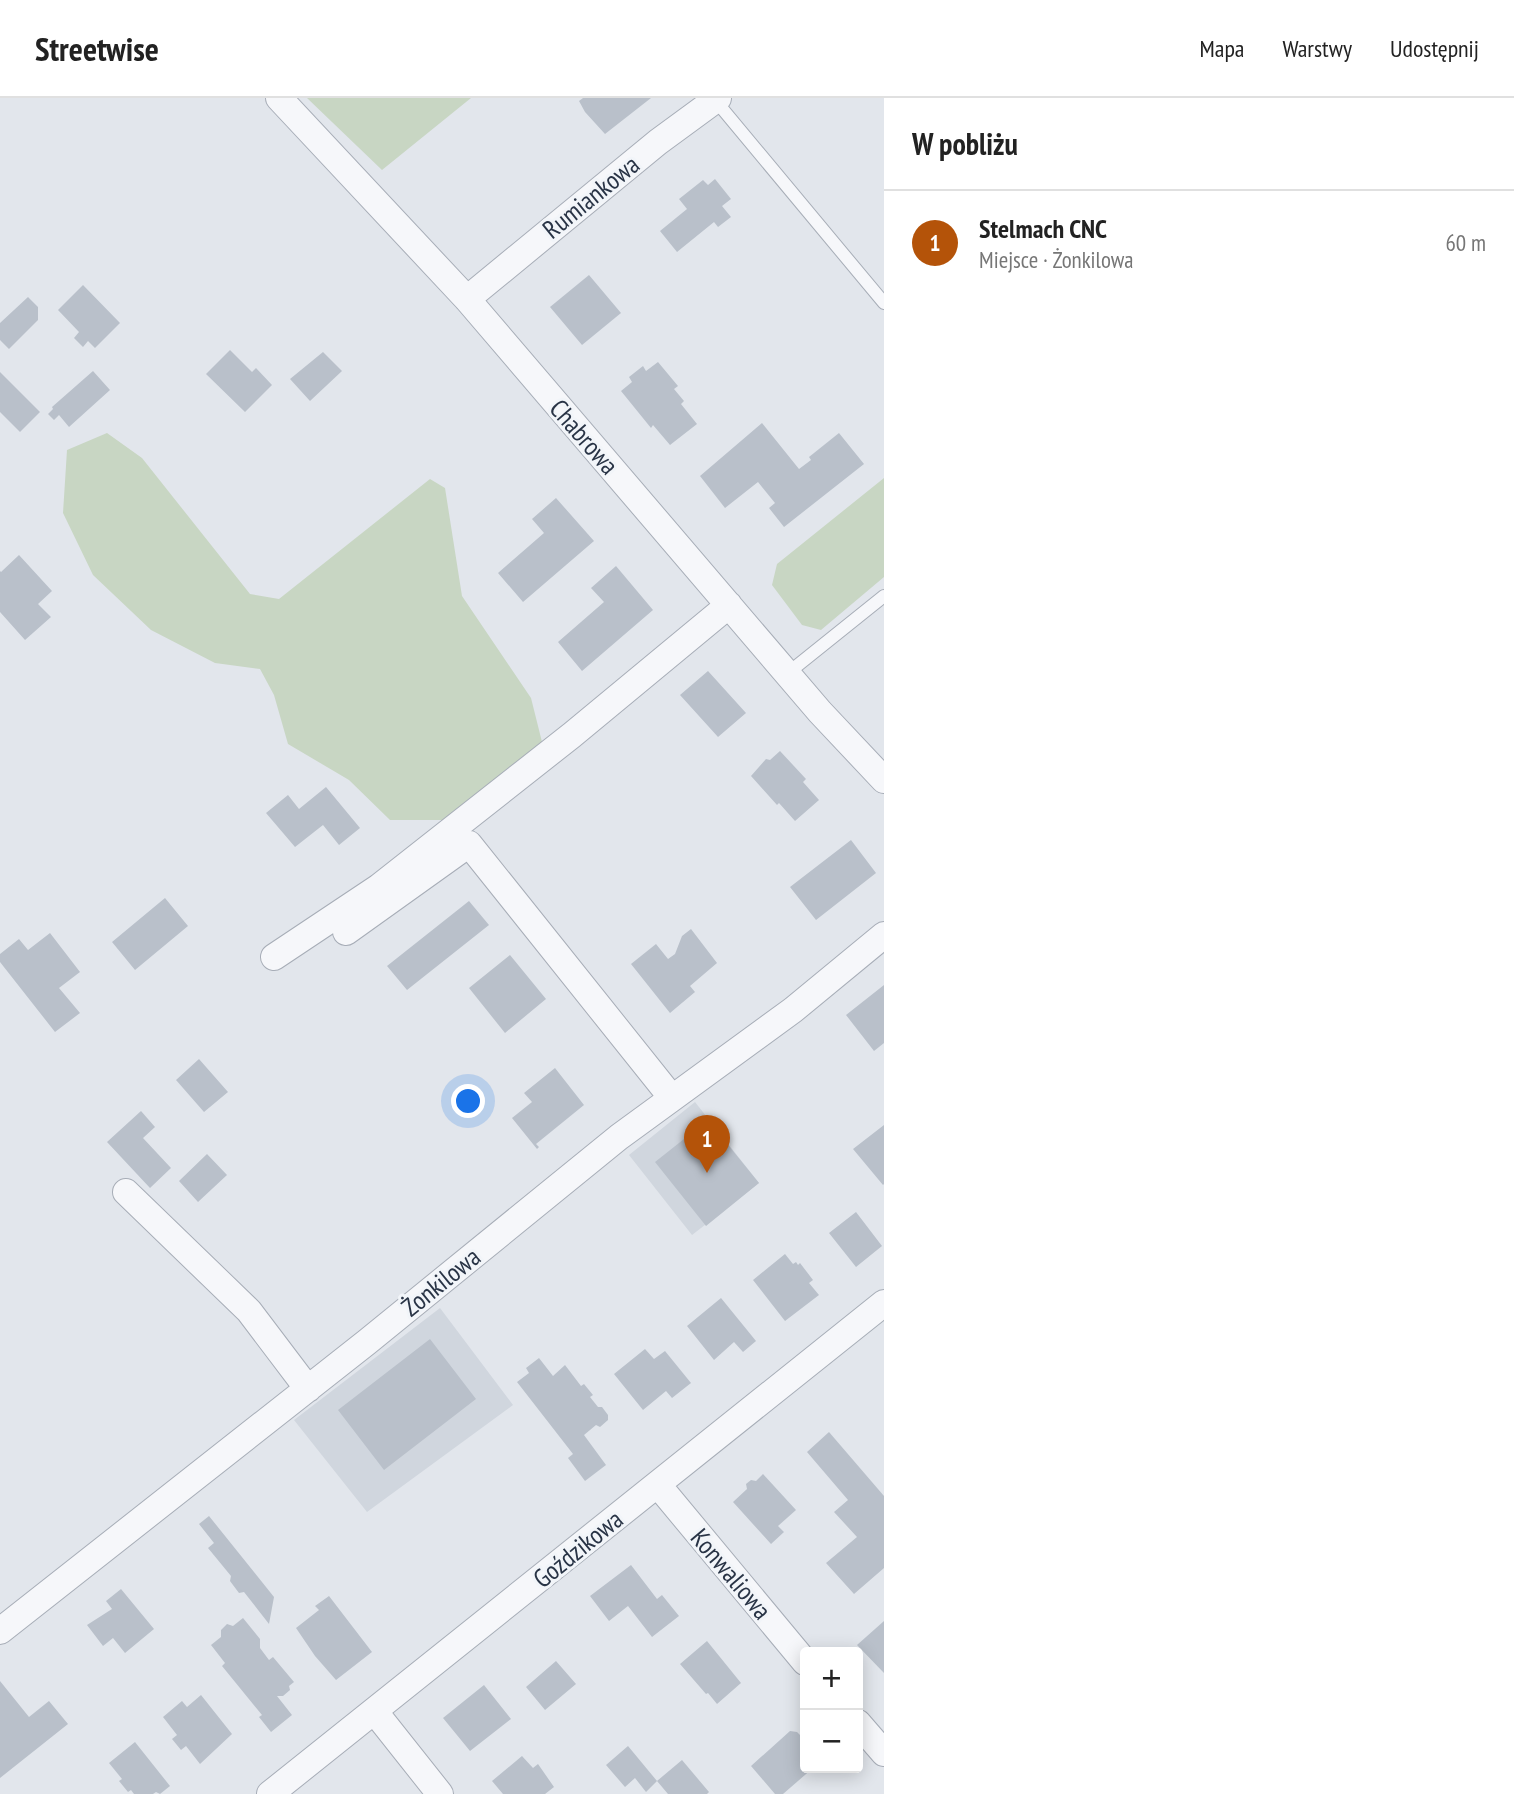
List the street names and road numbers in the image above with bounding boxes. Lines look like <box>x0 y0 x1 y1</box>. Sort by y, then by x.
street label: Rumiankowa <box>536 148 646 246</box>
street label: Chabrowa <box>543 392 626 481</box>
street label: Żonkilowa <box>395 1240 487 1323</box>
street label: Goździkowa <box>526 1502 629 1595</box>
street label: Konwaliowa <box>684 1521 779 1626</box>

